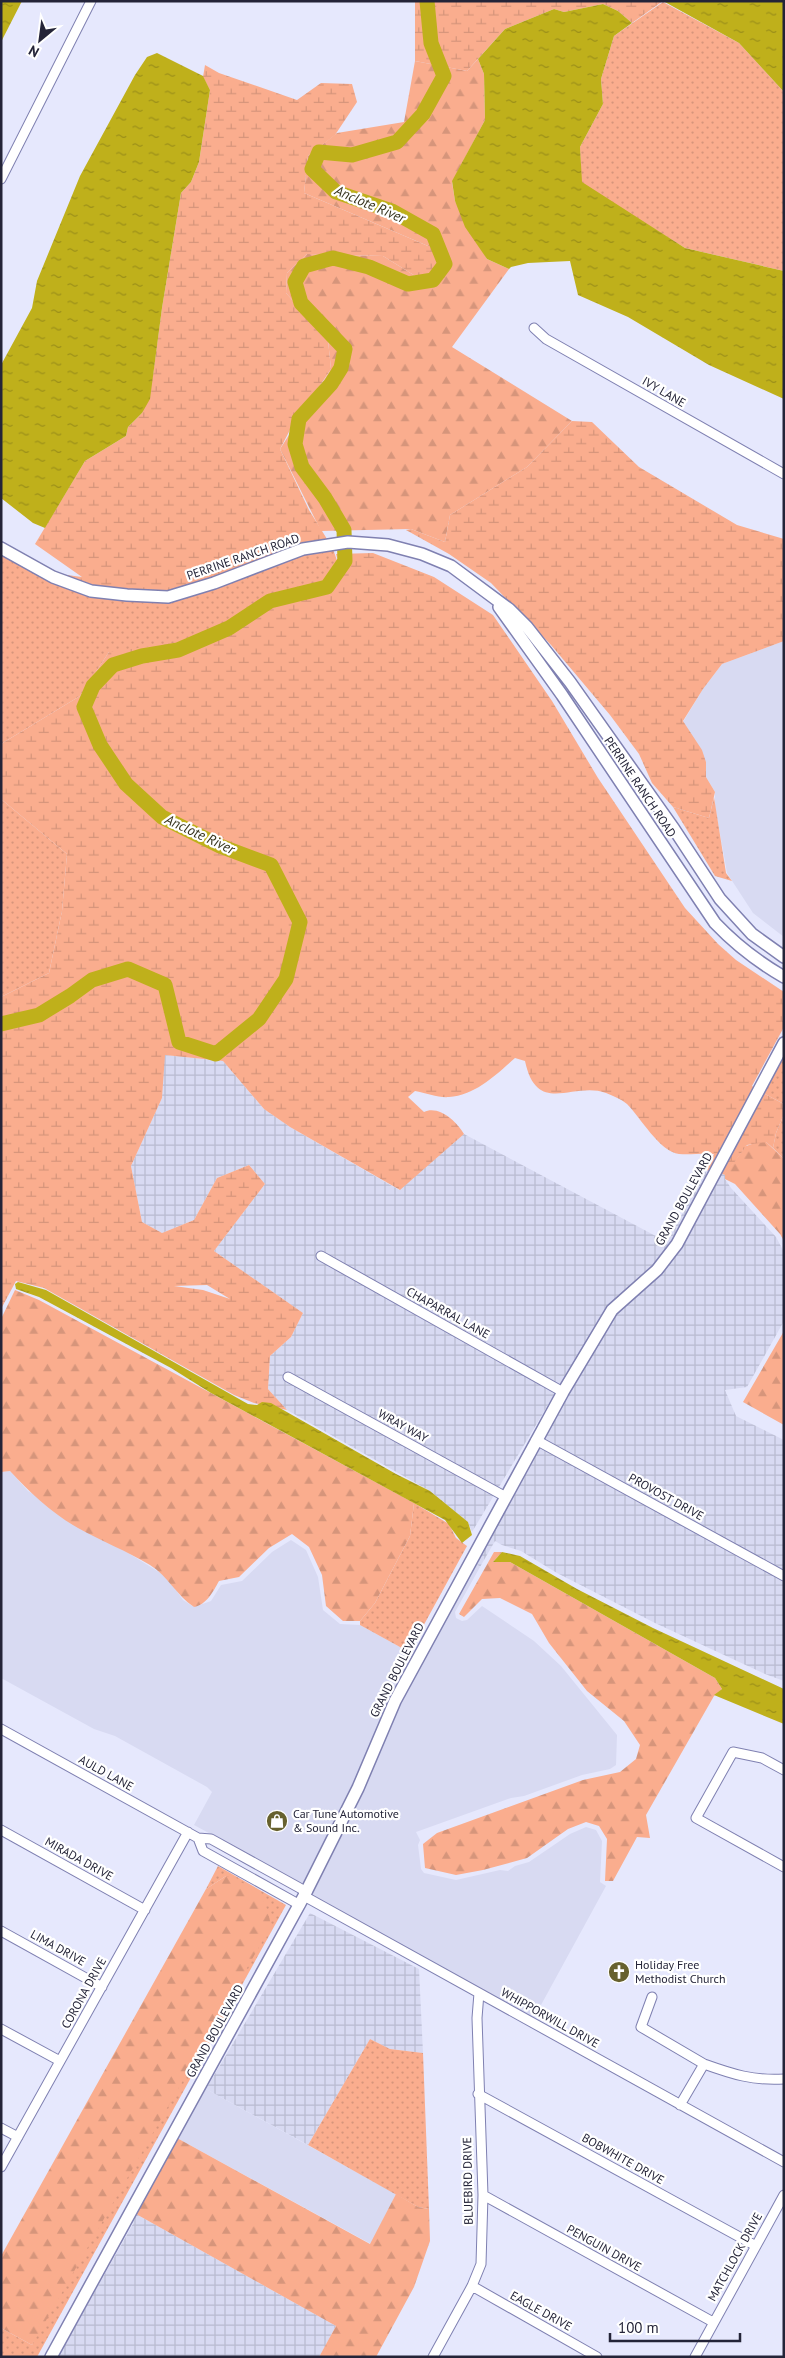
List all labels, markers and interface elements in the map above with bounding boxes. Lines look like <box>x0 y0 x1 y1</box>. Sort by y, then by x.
north arrow <box>15 15 65 65</box>
text: N <box>25 41 42 61</box>
water label: Anclote River <box>331 181 409 227</box>
street label: IVY LANE <box>640 373 689 410</box>
street label: PERRINE RANCH ROAD <box>185 530 301 583</box>
street label: PERRINE RANCH ROAD <box>601 734 680 840</box>
water label: Anclote River <box>161 810 239 859</box>
street label: GRAND BOULEVARD <box>652 1149 715 1248</box>
street label: CHAPARRAL LANE <box>404 1284 492 1342</box>
street label: WRAY WAY <box>376 1406 431 1446</box>
street label: PROVOST DRIVE <box>626 1470 706 1523</box>
street label: GRAND BOULEVARD <box>366 1620 427 1720</box>
street label: AULD LANE <box>76 1751 136 1794</box>
place label: Car Tune Automotive & Sound Inc. <box>293 1806 399 1835</box>
shop icon: Car Tune Automotive & Sound Inc. <box>265 1809 289 1833</box>
street label: MIRADA DRIVE <box>42 1834 116 1884</box>
street label: LIMA DRIVE <box>28 1926 88 1969</box>
street label: CORONA DRIVE <box>58 1955 109 2031</box>
place label: Holiday Free Methodist Church <box>635 1957 726 1986</box>
church icon: Holiday Free Methodist Church <box>607 1960 631 1984</box>
street label: GRAND BOULEVARD <box>183 1981 246 2080</box>
street label: WHIPPORWILL DRIVE <box>499 1984 602 2051</box>
street label: BOBWHITE DRIVE <box>579 2130 667 2187</box>
street label: BLUEBIRD DRIVE <box>459 2137 476 2225</box>
street label: MATCHLOCK DRIVE <box>704 2210 765 2304</box>
street label: PENGUIN DRIVE <box>564 2221 644 2274</box>
street label: EAGLE DRIVE <box>508 2288 575 2334</box>
scale bar <box>610 2310 740 2342</box>
text: 100 m <box>618 2318 659 2337</box>

